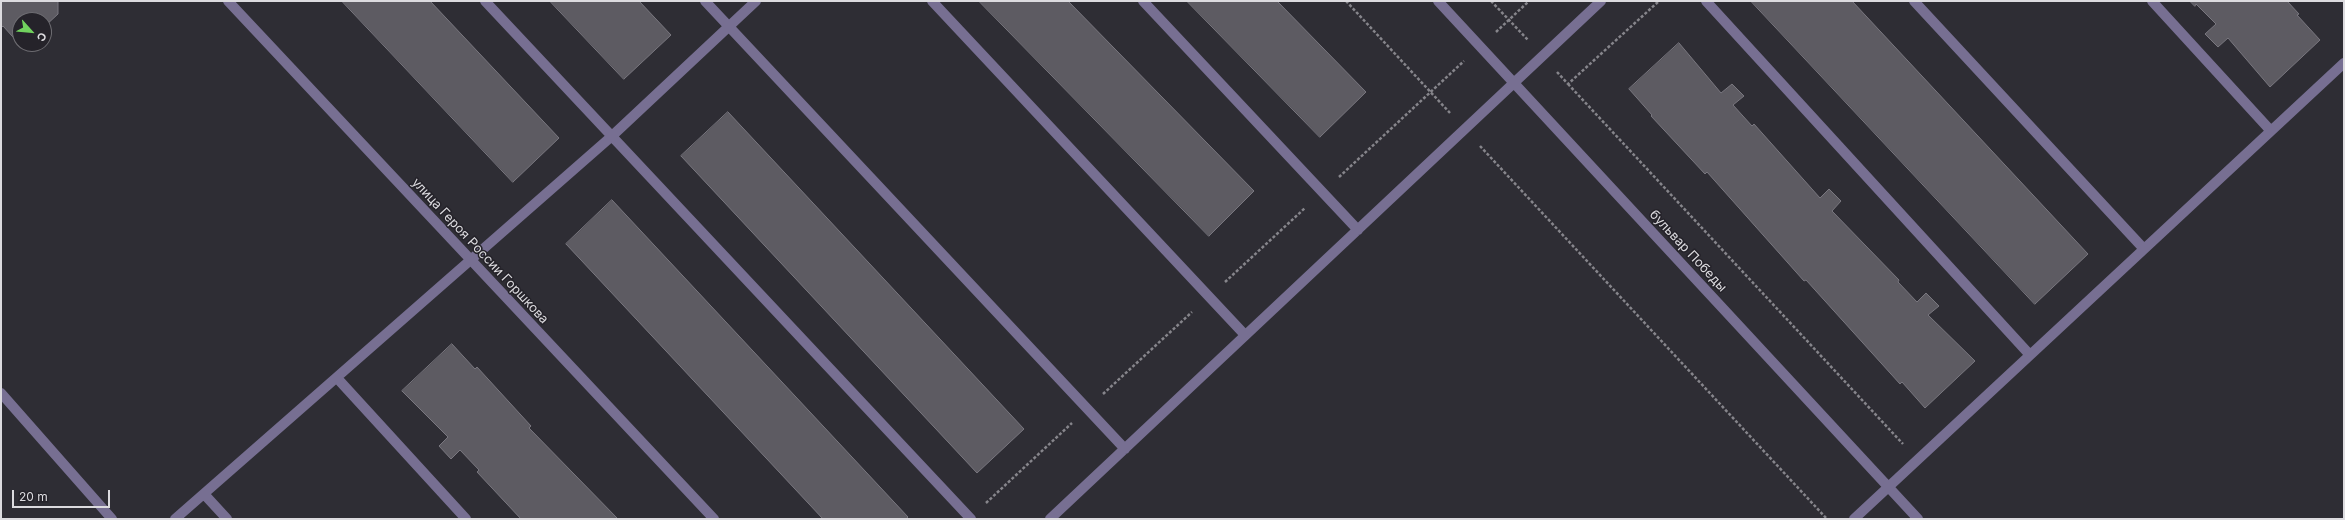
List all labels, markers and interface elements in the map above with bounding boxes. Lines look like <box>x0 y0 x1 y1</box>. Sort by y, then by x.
north arrow <box>12 12 52 52</box>
text: С <box>34 30 50 44</box>
street label: улица Героя России Горшкова <box>408 175 552 327</box>
street label: бульвар Победы <box>1646 207 1730 295</box>
scale bar <box>14 482 112 508</box>
text: 20 m <box>19 489 48 504</box>

